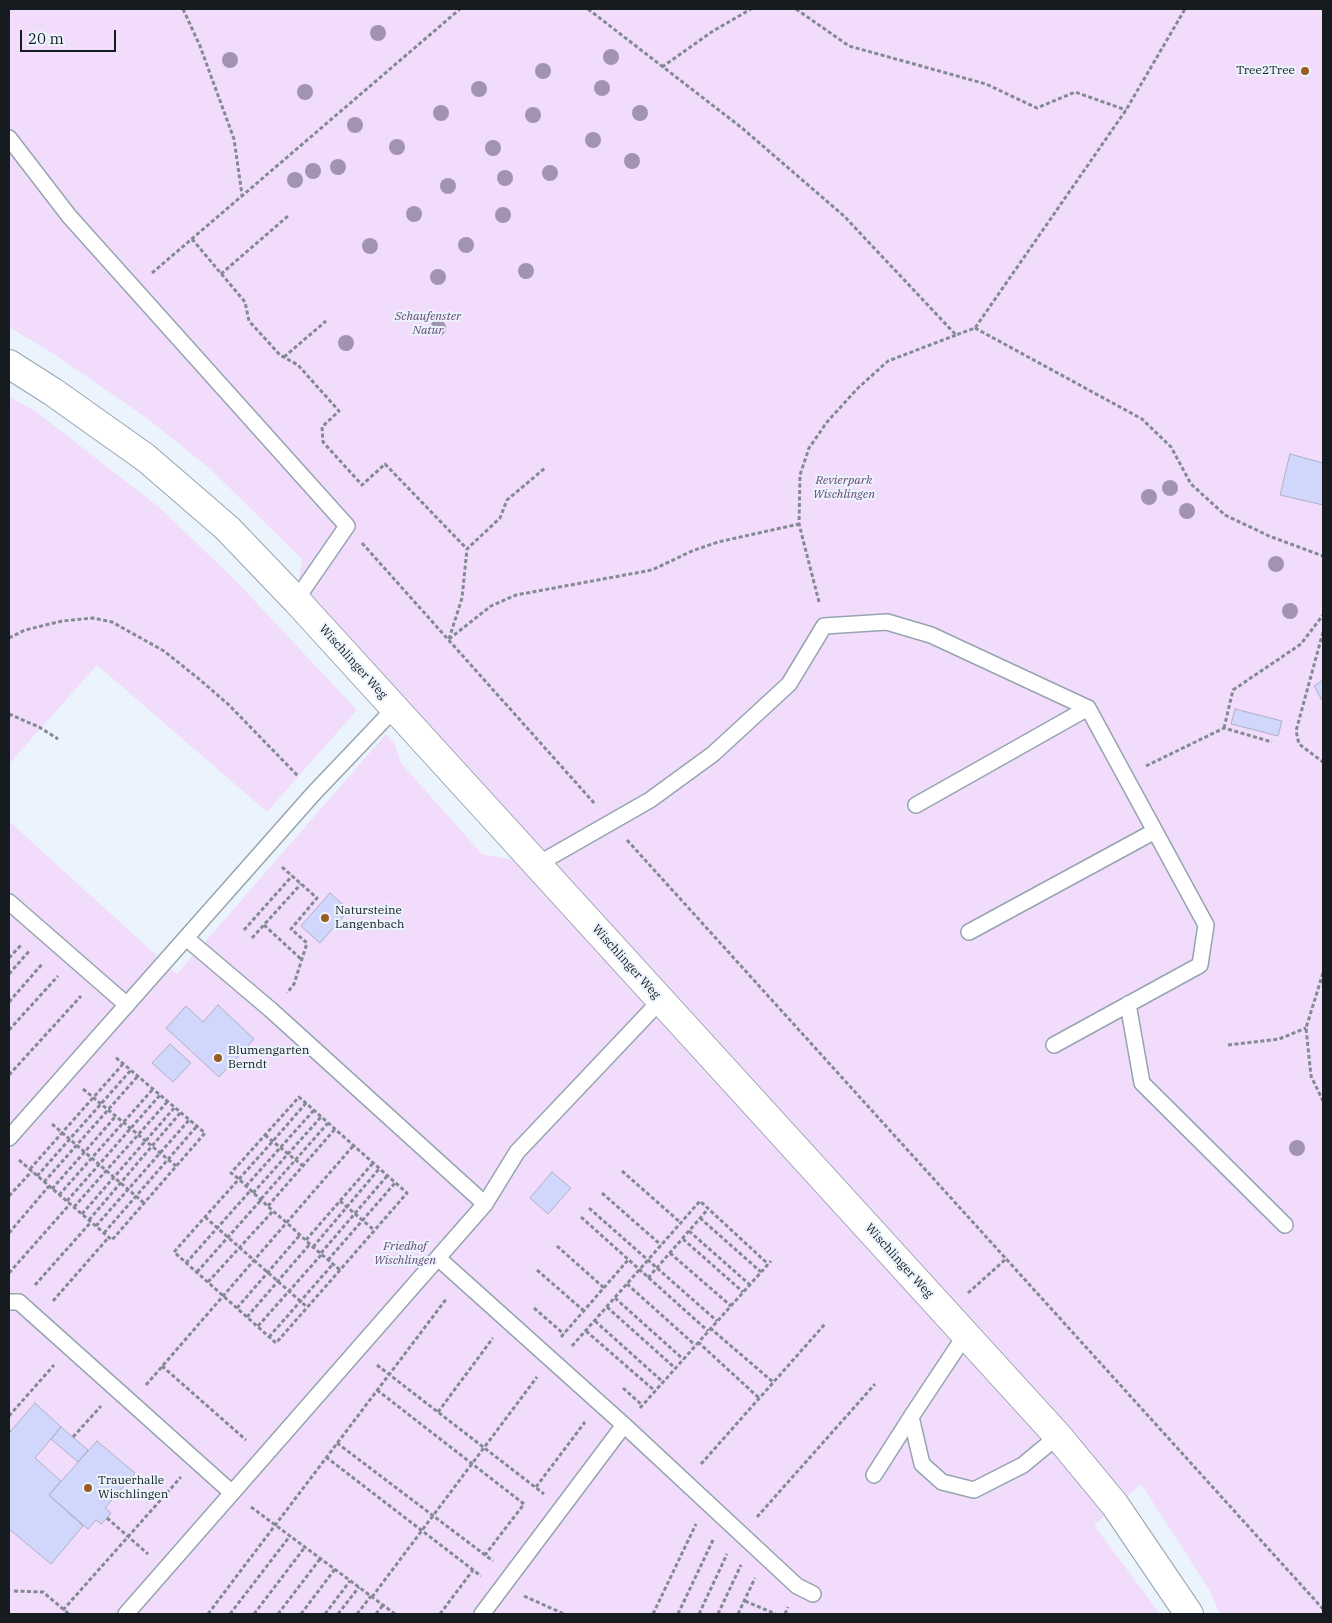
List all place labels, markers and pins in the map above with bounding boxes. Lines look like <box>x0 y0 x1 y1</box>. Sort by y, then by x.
place label: Tree2Tree <box>1236 64 1295 78</box>
marker: Tree2Tree <box>1299 65 1311 77</box>
place label: Natursteine Langenbach <box>335 904 404 932</box>
marker: Natursteine Langenbach <box>319 912 331 924</box>
place label: Blumengarten Berndt <box>228 1044 309 1072</box>
marker: Blumengarten Berndt <box>212 1052 224 1064</box>
place label: Trauerhalle Wischlingen <box>98 1474 168 1502</box>
marker: Trauerhalle Wischlingen <box>82 1482 94 1494</box>

